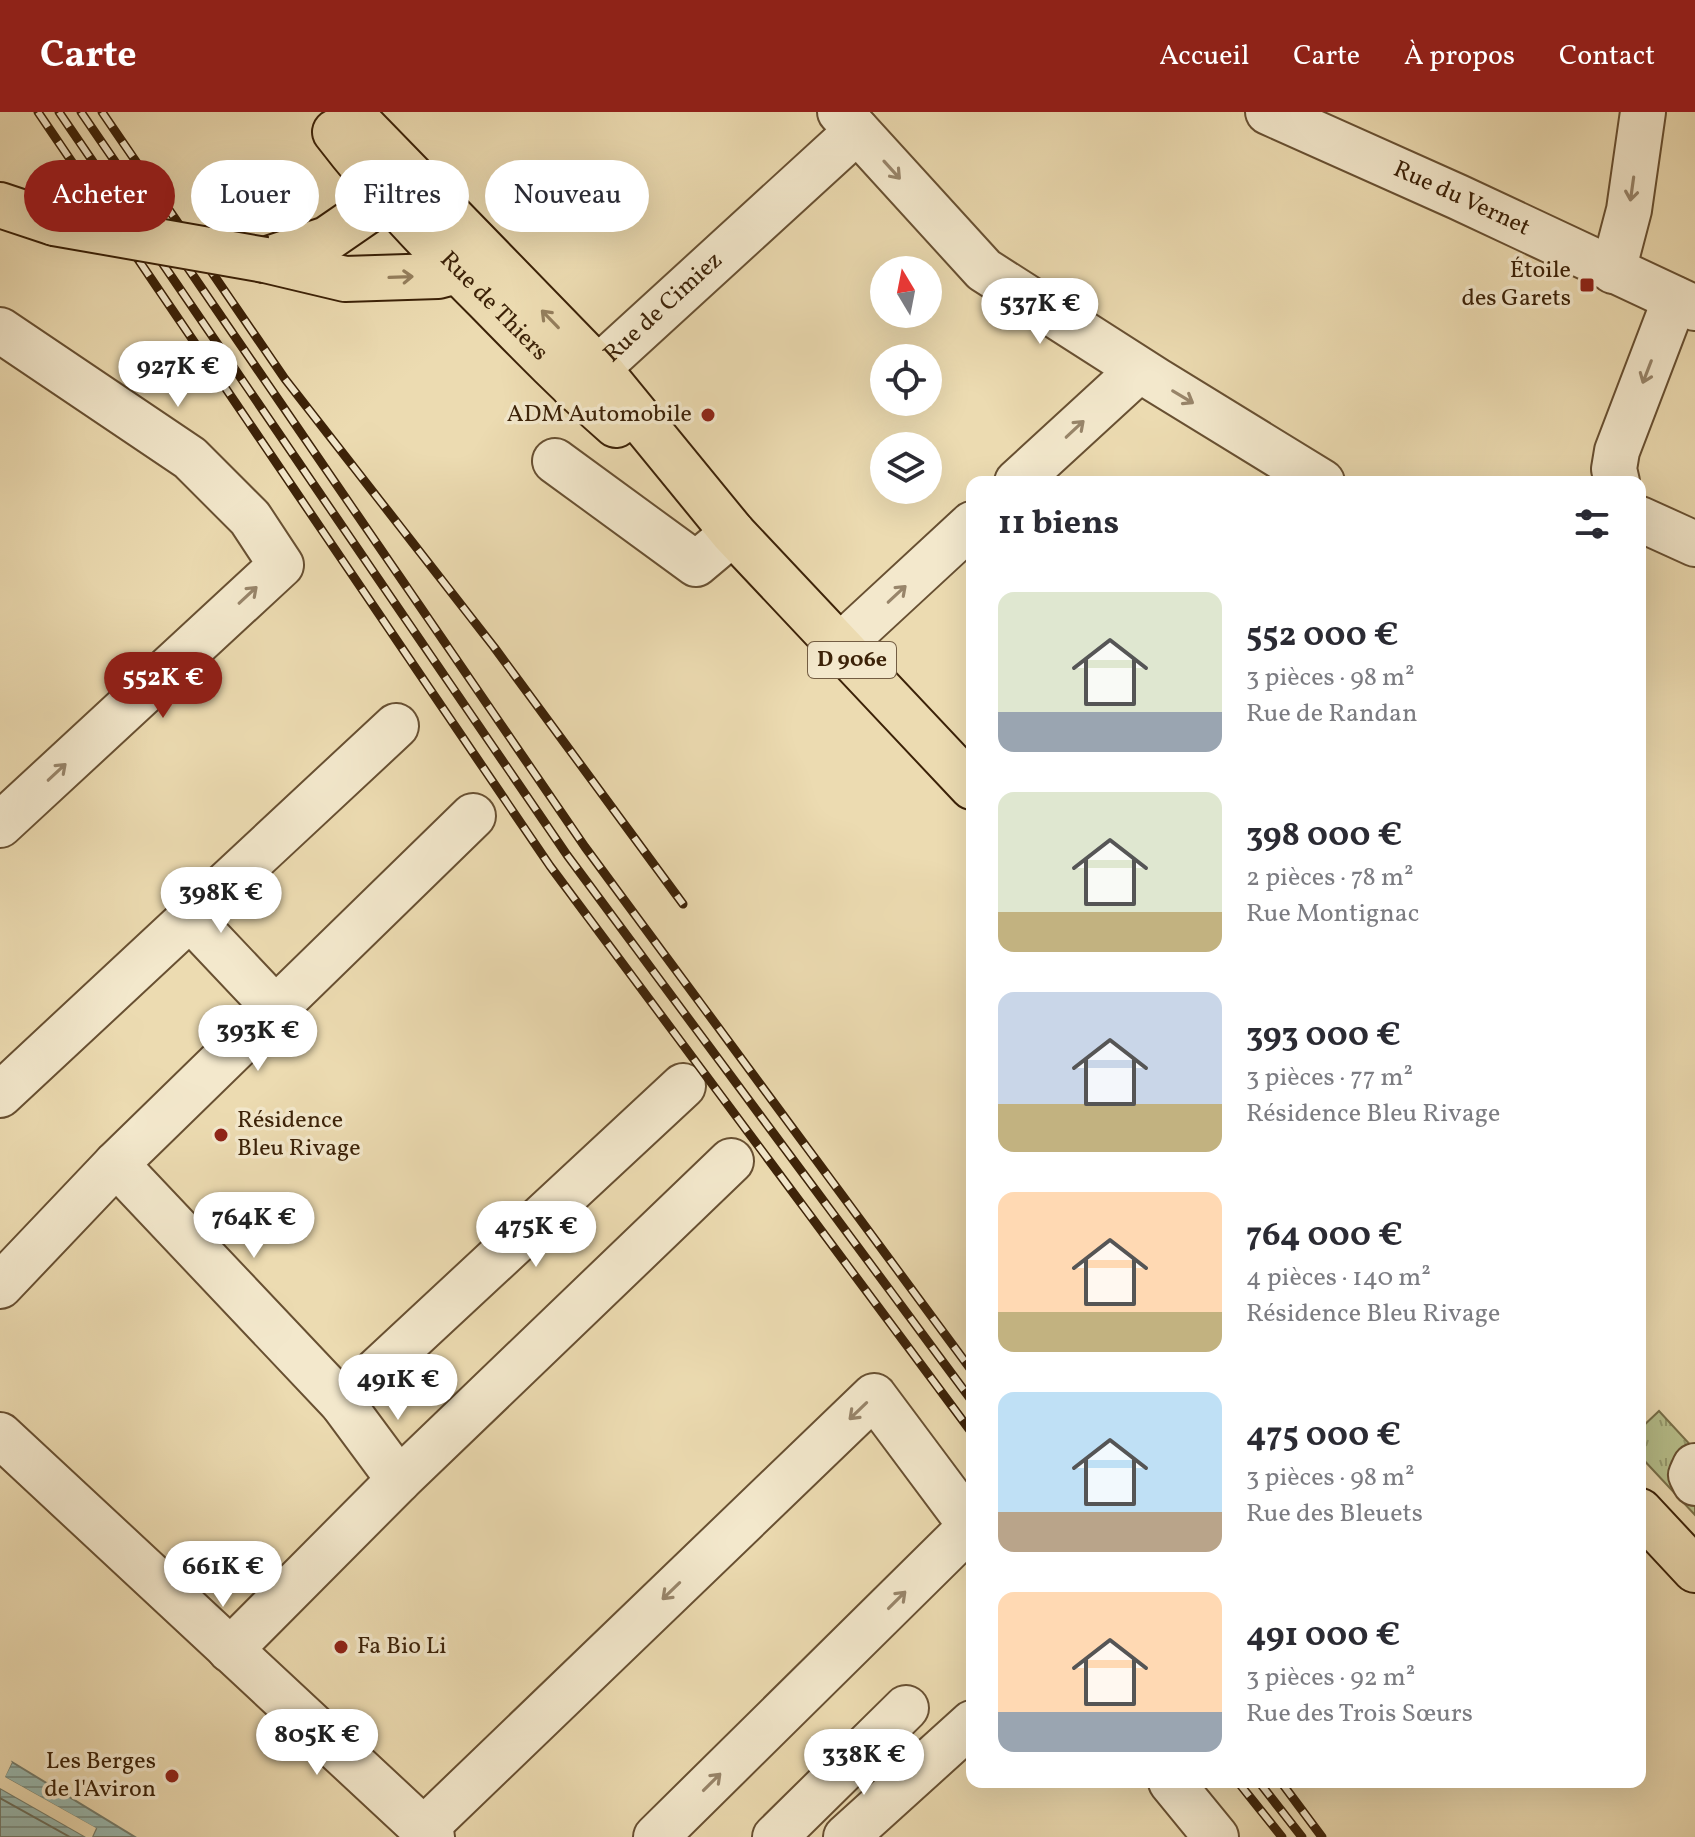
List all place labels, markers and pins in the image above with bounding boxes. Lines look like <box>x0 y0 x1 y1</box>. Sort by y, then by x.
place label: Étoile des Garets <box>1461 254 1571 316</box>
marker: Étoile des Garets <box>1578 276 1596 294</box>
pin: 537K € <box>975 278 1105 346</box>
pin: 927K € <box>113 341 243 409</box>
place label: ADM Automobile <box>507 398 692 432</box>
marker: ADM Automobile <box>699 406 717 424</box>
pin: 552K € <box>98 652 228 720</box>
pin: 398K € <box>156 867 286 935</box>
pin: 393K € <box>193 1005 323 1073</box>
place label: Résidence Bleu Rivage <box>237 1104 361 1166</box>
marker: Résidence Bleu Rivage <box>212 1126 230 1144</box>
pin: 764K € <box>189 1192 319 1260</box>
pin: 475K € <box>471 1201 601 1269</box>
pin: 491K € <box>333 1354 463 1422</box>
pin: 661K € <box>158 1541 288 1609</box>
place label: Fa Bio Li <box>357 1630 446 1664</box>
marker: Fa Bio Li <box>332 1638 350 1656</box>
pin: 805K € <box>252 1709 382 1777</box>
pin: 338K € <box>799 1729 929 1797</box>
place label: Les Berges de l'Aviron <box>44 1745 156 1807</box>
marker: Les Berges de l'Aviron <box>163 1767 181 1785</box>

